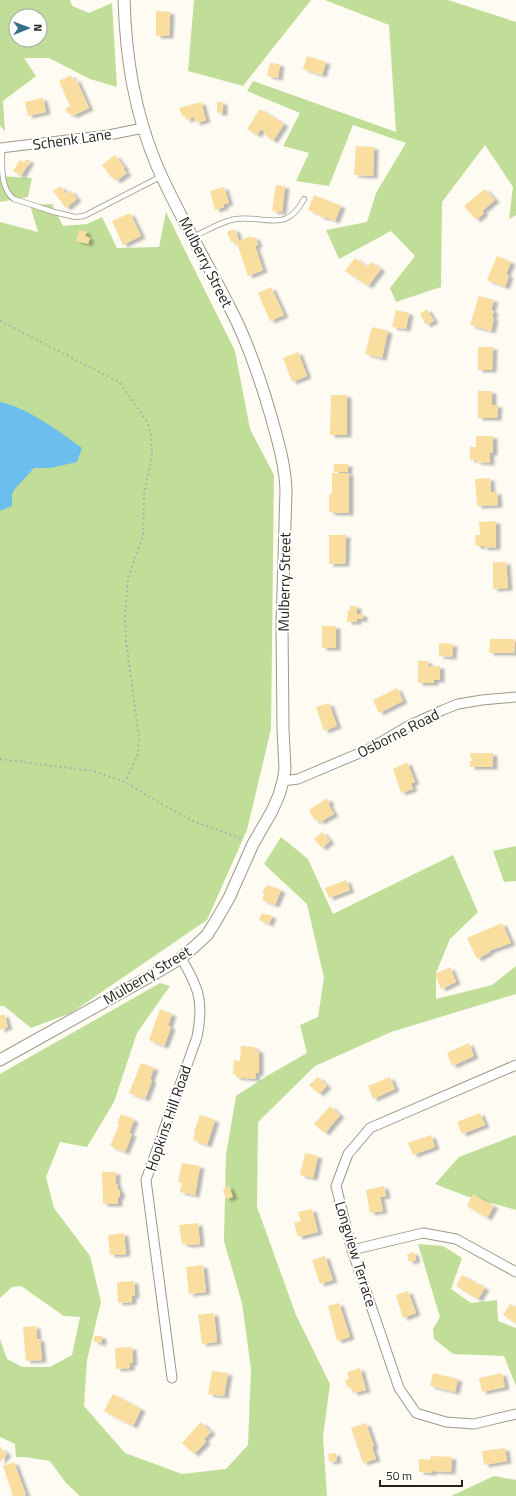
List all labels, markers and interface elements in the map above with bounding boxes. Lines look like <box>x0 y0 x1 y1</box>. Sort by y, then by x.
north arrow <box>8 8 48 48</box>
text: N <box>30 24 46 32</box>
street label: Schenk Lane <box>31 122 113 156</box>
street label: Mulberry Street <box>173 213 239 312</box>
street label: Mulberry Street <box>272 532 296 632</box>
street label: Osborne Road <box>353 702 443 764</box>
street label: Mulberry Street <box>99 939 196 1010</box>
street label: Hopkins Hill Road <box>139 1062 197 1174</box>
street label: Longview Terrace <box>329 1198 383 1310</box>
scale bar <box>380 1462 462 1488</box>
text: 50 m <box>386 1466 412 1485</box>

